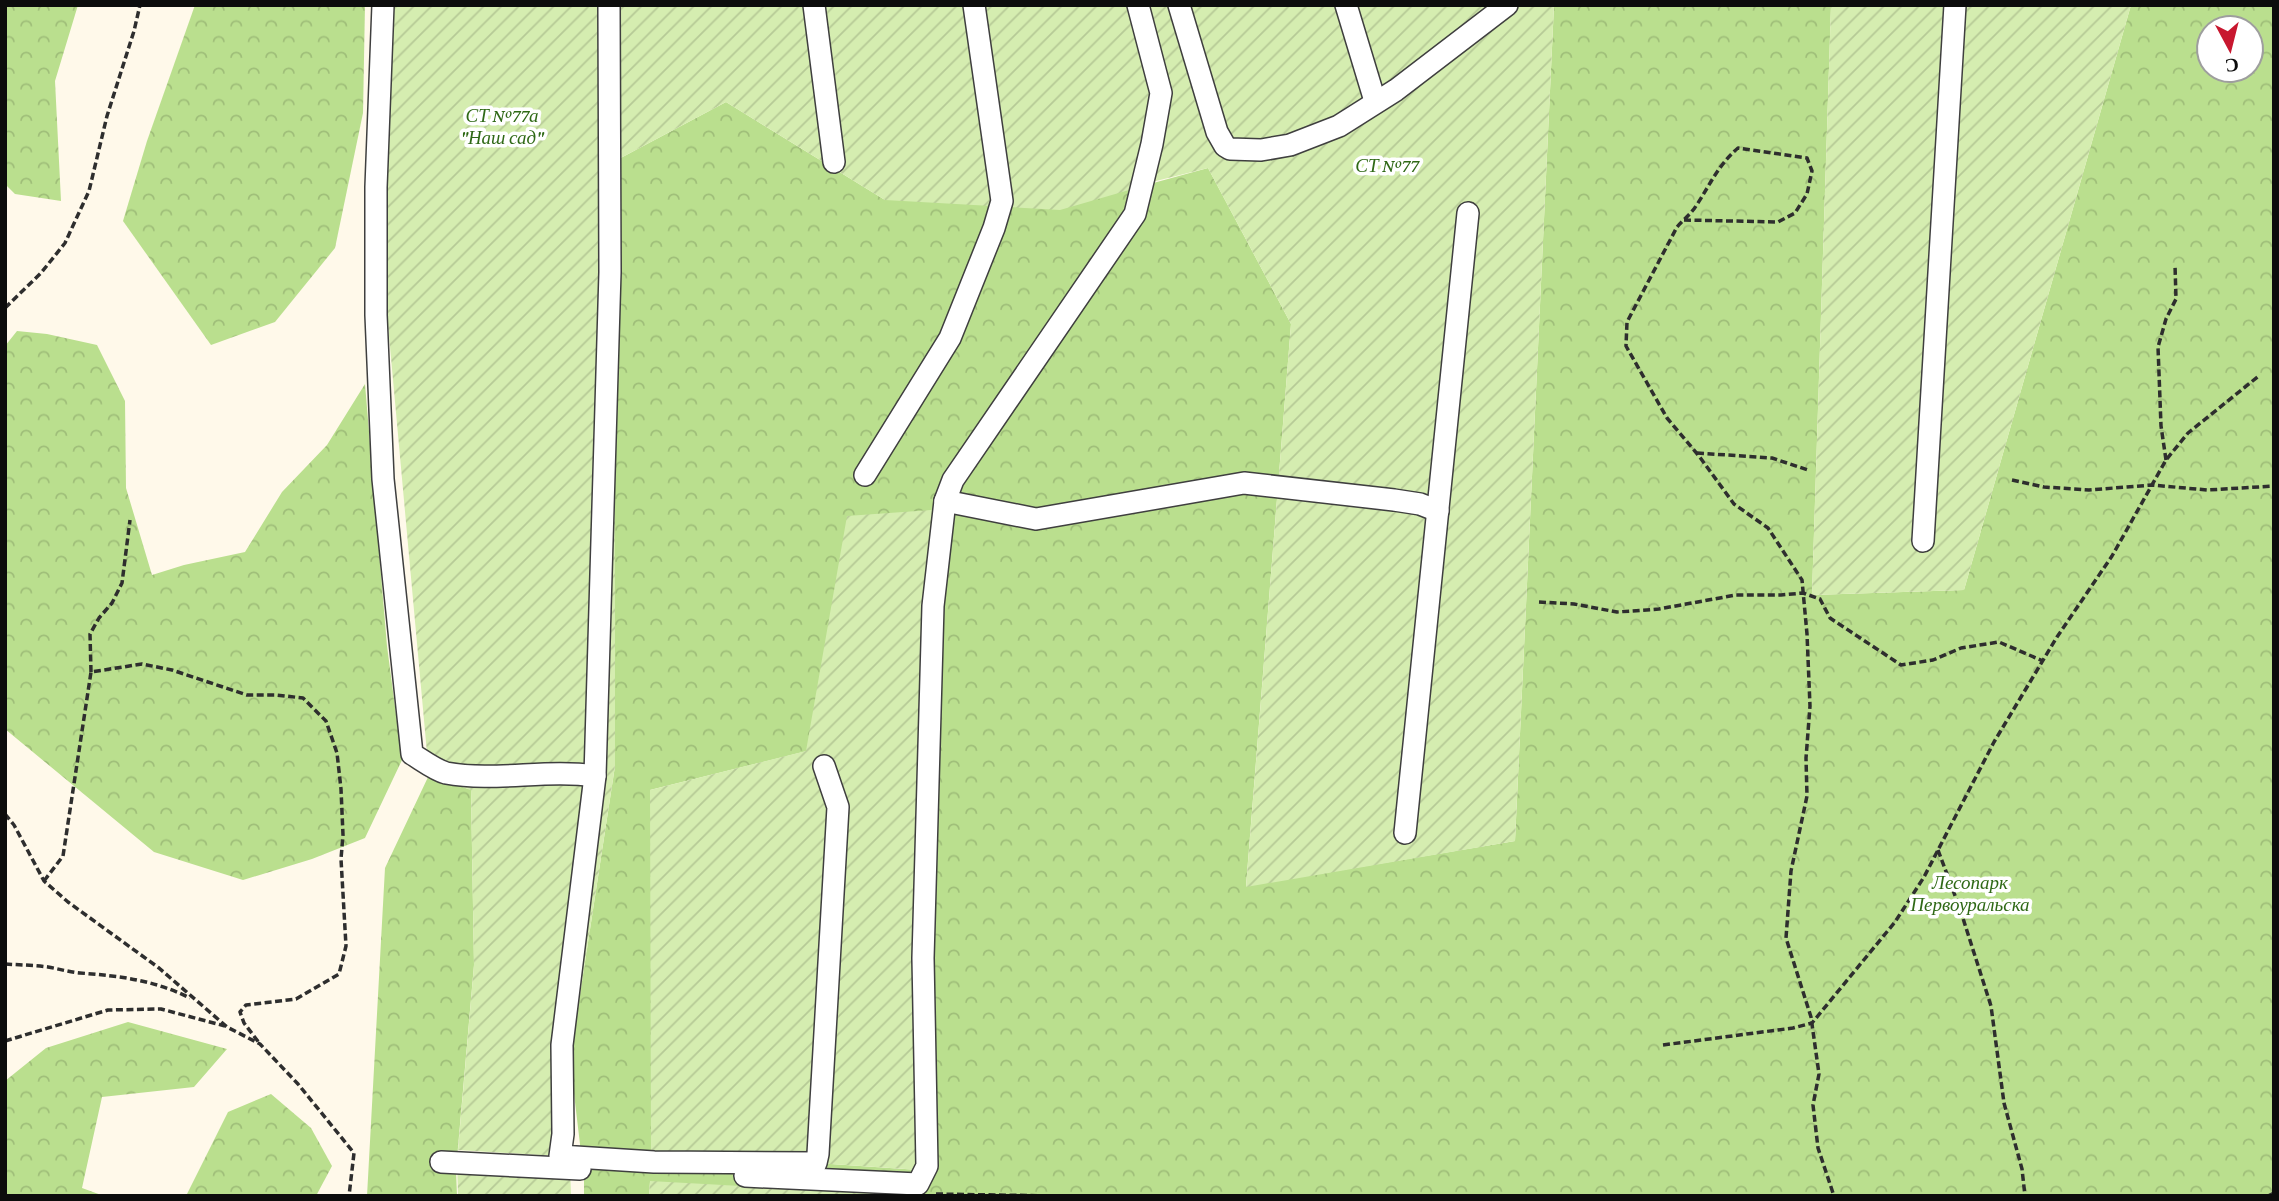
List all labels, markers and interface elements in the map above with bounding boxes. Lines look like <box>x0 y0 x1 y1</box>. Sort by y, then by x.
north arrow <box>2195 14 2265 84</box>
text: С <box>2224 54 2240 77</box>
park label: СТ №77а "Наш сад" <box>460 105 545 148</box>
park label: СТ №77 <box>1355 155 1420 176</box>
park label: Лесопарк Первоуральска <box>1909 872 2030 915</box>

